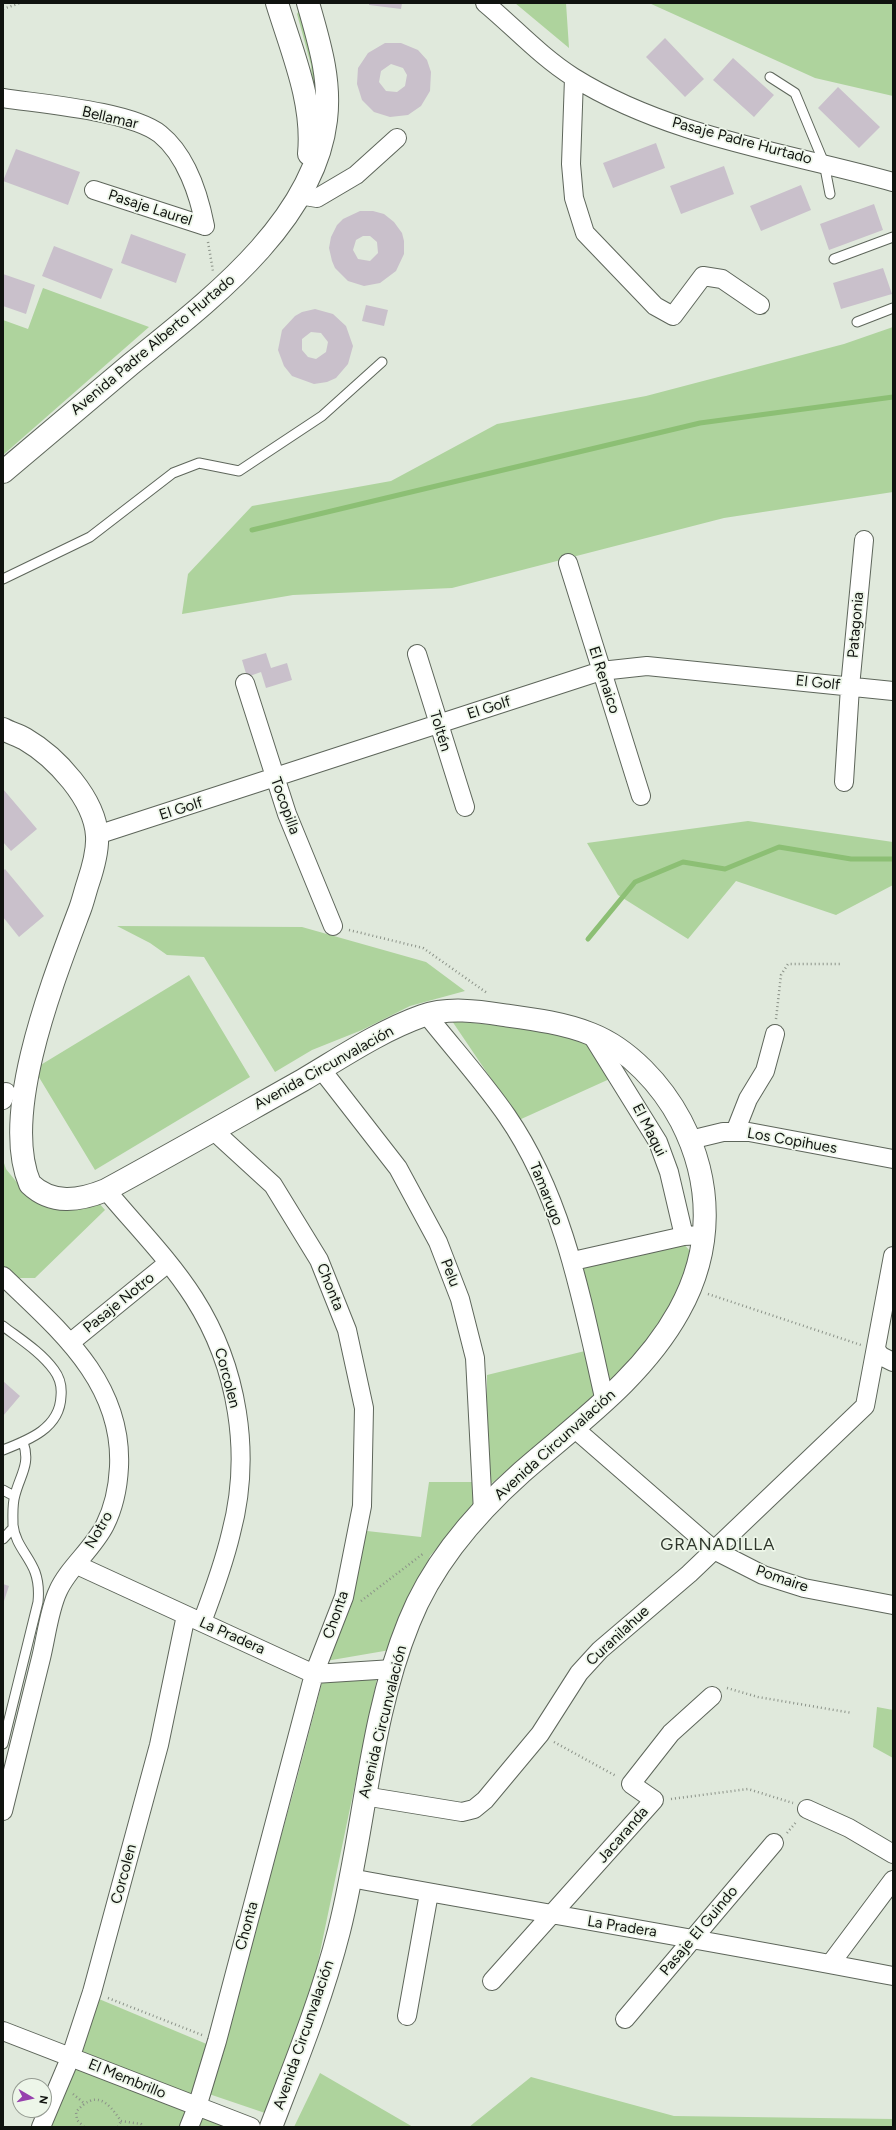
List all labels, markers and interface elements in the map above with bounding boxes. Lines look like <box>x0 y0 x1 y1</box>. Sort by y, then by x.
street label: Bellamar <box>80 103 140 133</box>
street label: Pasaje Padre Hurtado <box>670 114 814 168</box>
street label: Pasaje Laurel <box>106 186 194 230</box>
street label: Avenida Padre Alberto Hurtado <box>67 271 239 419</box>
street label: Patagonia <box>844 591 868 659</box>
street label: El Renaico <box>585 644 623 716</box>
street label: El Golf <box>795 672 841 694</box>
street label: El Golf <box>465 693 513 723</box>
street label: Toltén <box>425 708 455 754</box>
street label: Tocopilla <box>266 775 304 837</box>
street label: El Golf <box>157 794 205 824</box>
street label: Avenida Circunvalación <box>251 1022 397 1114</box>
street label: El Maqui <box>628 1101 670 1159</box>
street label: Los Copihues <box>746 1124 838 1158</box>
street label: Tamarugo <box>525 1160 567 1228</box>
street label: Pelu <box>437 1257 463 1289</box>
street label: Chonta <box>312 1261 348 1313</box>
street label: Pasaje Notro <box>80 1269 158 1337</box>
street label: Corcolen <box>210 1346 244 1410</box>
street label: Avenida Circunvalación <box>491 1386 619 1504</box>
street label: Notro <box>81 1508 117 1552</box>
district label: GRANADILLA <box>660 1535 776 1555</box>
street label: Pomaire <box>753 1562 811 1596</box>
street label: Chonta <box>319 1589 353 1641</box>
street label: Curanilahue <box>583 1602 653 1670</box>
street label: La Pradera <box>196 1614 268 1658</box>
street label: Avenida Circunvalación <box>355 1644 411 1800</box>
street label: Jacaranda <box>594 1803 652 1867</box>
street label: Corcolen <box>107 1842 141 1906</box>
street label: Pasaje El Guindo <box>656 1882 742 1980</box>
street label: Chonta <box>232 1900 262 1952</box>
street label: La Pradera <box>586 1913 658 1941</box>
street label: Avenida Circunvalación <box>270 1958 338 2112</box>
street label: El Membrillo <box>86 2055 168 2103</box>
north arrow <box>12 2078 52 2118</box>
text: N <box>36 2095 50 2105</box>

